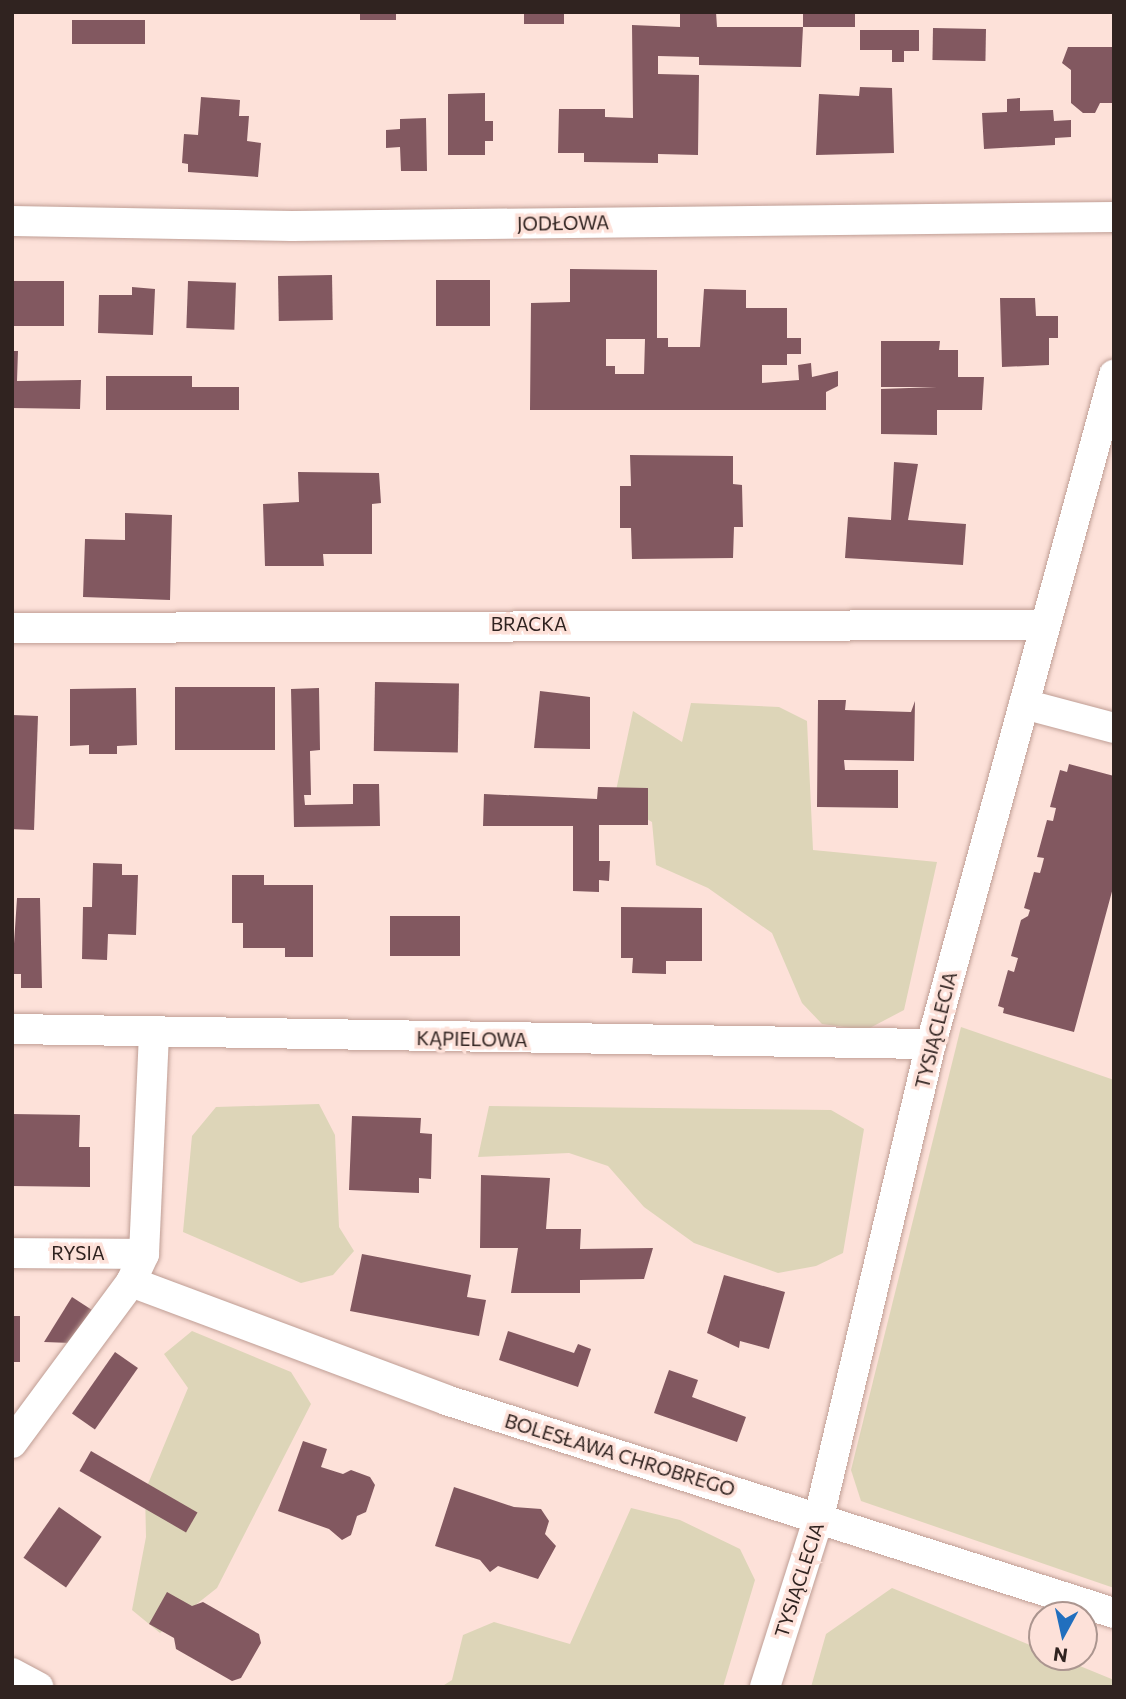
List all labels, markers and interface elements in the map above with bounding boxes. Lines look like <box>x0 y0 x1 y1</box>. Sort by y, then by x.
street label: JODŁOWA <box>517 211 609 235</box>
street label: BRACKA <box>491 613 567 635</box>
street label: TYSIĄCLECIA <box>910 969 962 1091</box>
street label: KĄPIELOWA <box>416 1027 528 1051</box>
street label: RYSIA <box>51 1242 105 1264</box>
street label: BOLESŁAWA CHROBREGO <box>502 1409 738 1501</box>
street label: TYSIĄCLECIA <box>770 1520 828 1640</box>
north arrow <box>1028 1601 1098 1671</box>
text: N <box>1052 1643 1069 1668</box>

